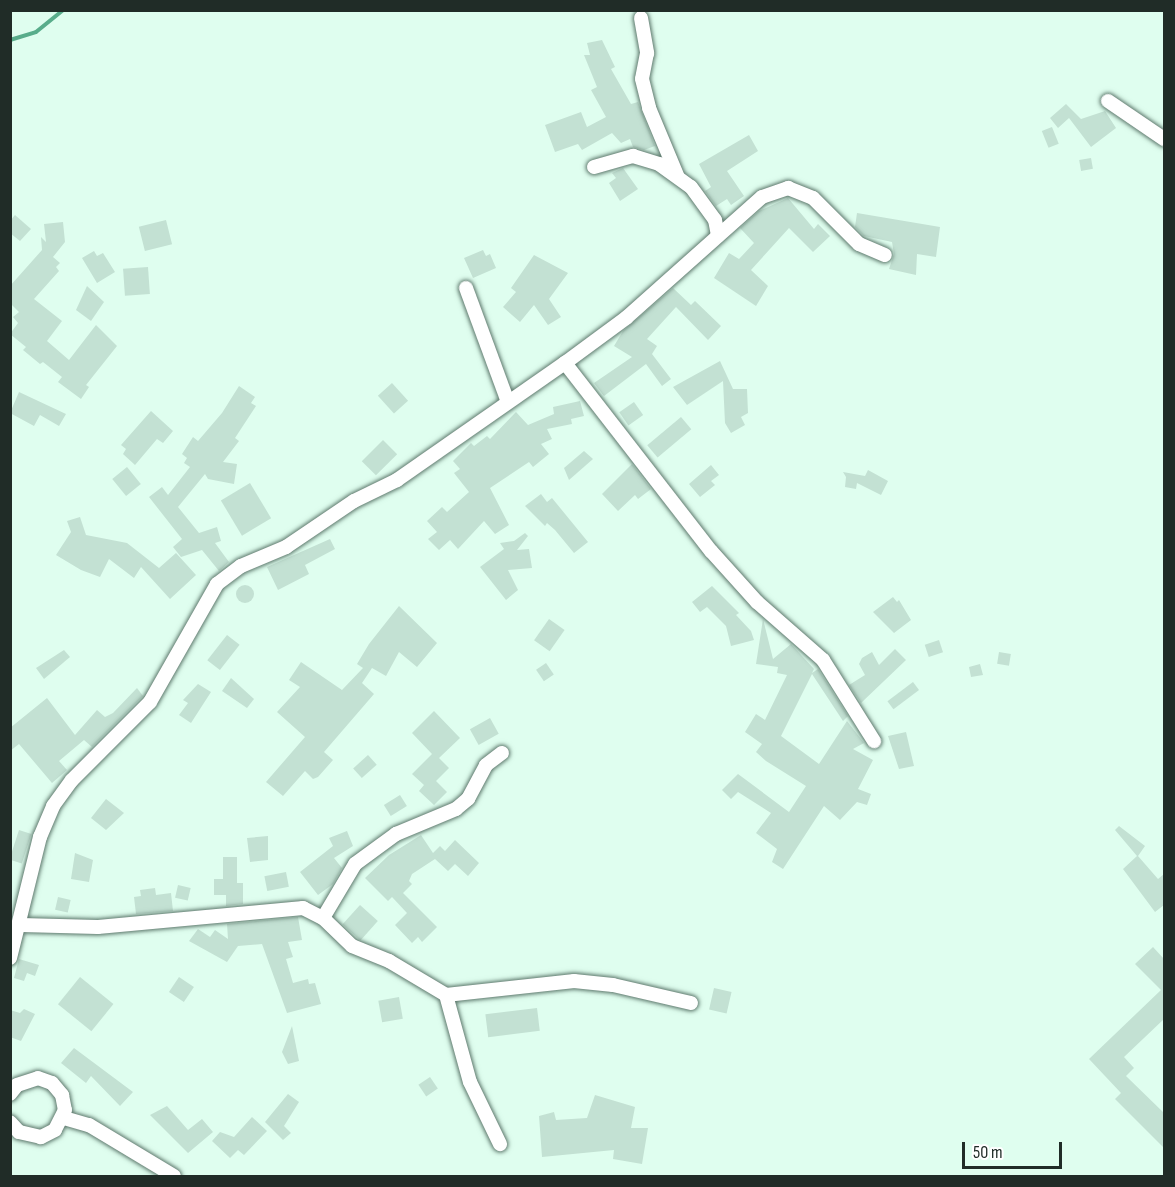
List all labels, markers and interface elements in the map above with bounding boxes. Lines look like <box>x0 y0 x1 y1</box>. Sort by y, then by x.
scale bar <box>965 1130 1066 1168</box>
text: 50 m <box>973 1142 1003 1163</box>

